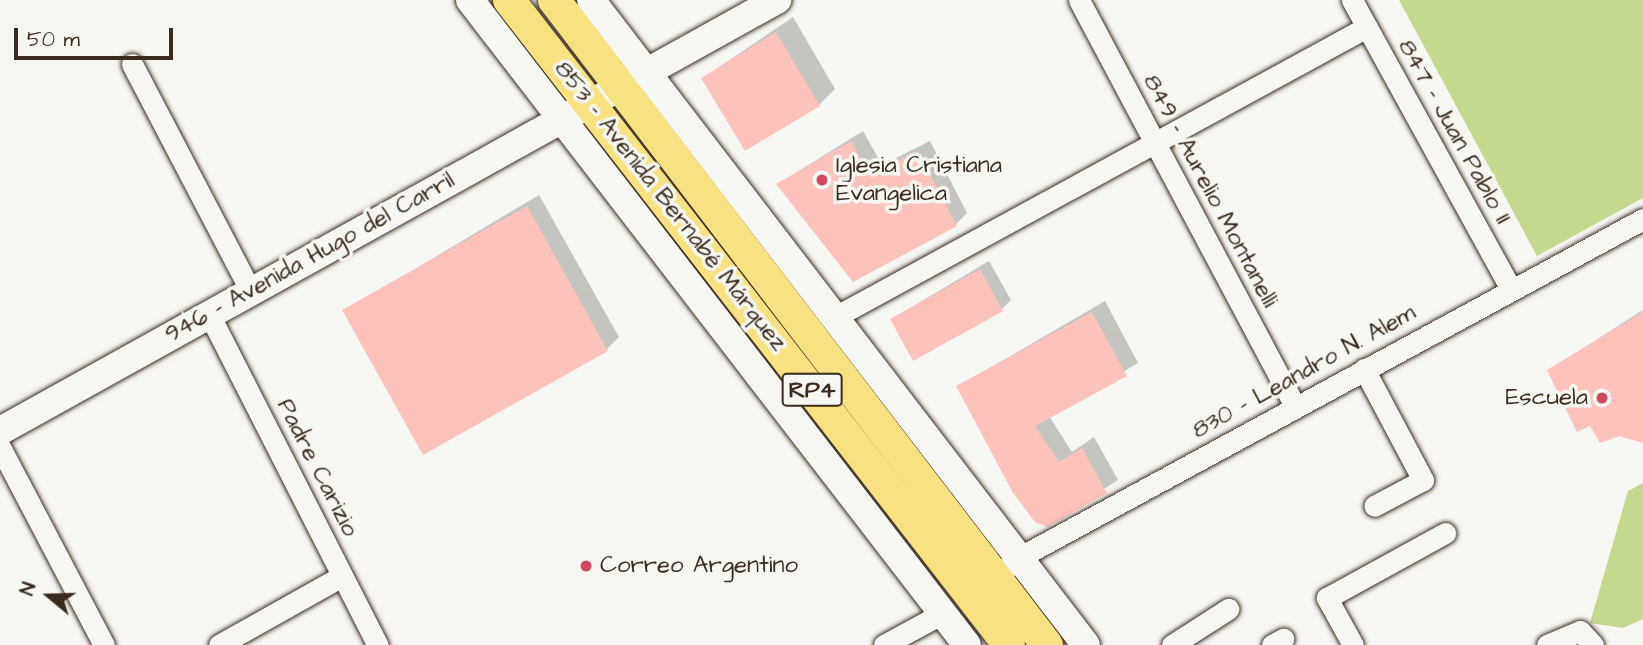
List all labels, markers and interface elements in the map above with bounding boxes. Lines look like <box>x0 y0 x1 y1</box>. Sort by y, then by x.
scale bar <box>18 14 177 58</box>
text: 50 m <box>27 25 80 54</box>
street label: 847 - Juan Pablo II <box>1391 34 1517 230</box>
street label: 853 - Avenida Bernabé Márquez <box>548 55 792 357</box>
street label: 849 - Aurelio Montanelli <box>1136 69 1284 313</box>
place label: Iglesia Cristiana Evangelica <box>836 152 1002 208</box>
street label: 946 - Avenida Hugo del Carril <box>160 166 460 350</box>
marker: Iglesia Cristiana Evangelica <box>814 172 830 188</box>
street label: 830 - Leandro N. Alem <box>1187 299 1421 445</box>
road number: RP4 <box>780 370 844 410</box>
place label: Escuela <box>1505 384 1588 412</box>
marker: Escuela <box>1594 390 1610 406</box>
street label: Padre Carizio <box>270 394 364 542</box>
place label: Correo Argentino <box>600 552 798 580</box>
marker: Correo Argentino <box>578 558 594 574</box>
north arrow <box>14 561 84 631</box>
text: N <box>14 579 43 599</box>

